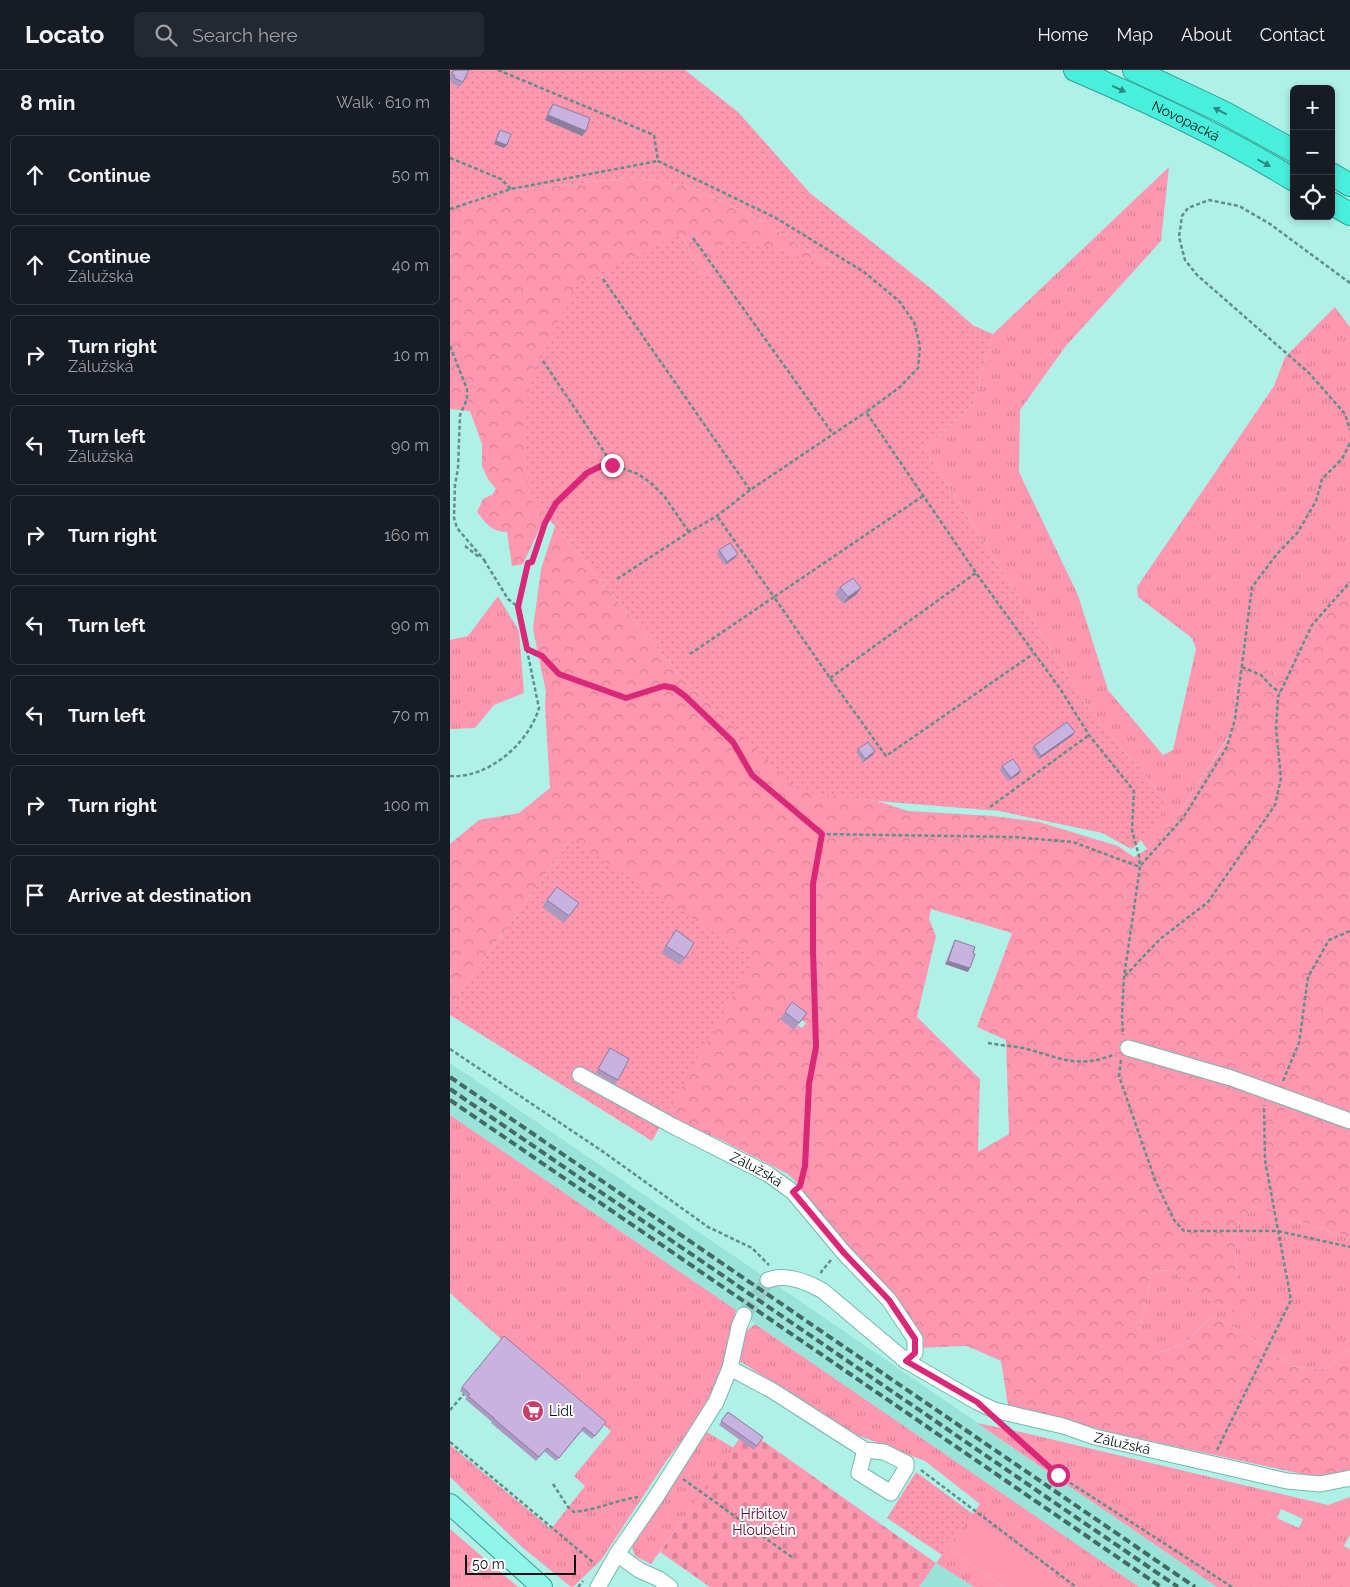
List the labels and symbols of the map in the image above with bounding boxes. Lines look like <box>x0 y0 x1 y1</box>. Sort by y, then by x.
one-way arrow <box>1112 86 1126 94</box>
street label: Novopacká <box>1149 98 1222 144</box>
one-way arrow <box>1213 107 1227 115</box>
one-way arrow <box>1257 159 1272 167</box>
route end <box>601 454 624 477</box>
street label: Zálužská <box>728 1148 786 1190</box>
supermarket icon: Lidl <box>521 1399 545 1423</box>
place label: Lidl <box>549 1403 573 1419</box>
street label: Zálužská <box>1093 1429 1152 1457</box>
route start <box>1047 1464 1070 1487</box>
park label: Hřbitov Hloubětín <box>732 1506 796 1538</box>
scale bar <box>465 1552 576 1575</box>

